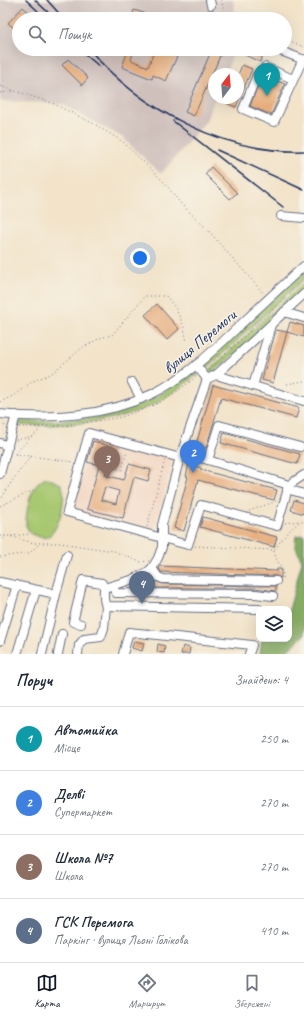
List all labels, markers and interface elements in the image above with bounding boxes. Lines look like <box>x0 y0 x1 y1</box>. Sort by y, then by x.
search box <box>12 12 292 56</box>
icon: search <box>26 23 48 45</box>
text: Пошук <box>58 25 91 44</box>
pin: 1 <box>254 63 280 96</box>
north arrow <box>208 68 244 104</box>
your location <box>130 248 150 268</box>
street label: вулиця Перемоги <box>159 305 241 378</box>
pin: 2 <box>180 440 206 473</box>
pin: 3 <box>94 446 120 479</box>
pin: 4 <box>129 571 155 604</box>
map controls <box>256 606 292 642</box>
button: layers <box>256 606 292 642</box>
text: Поруч <box>16 670 52 691</box>
text: Знайдено: 4 <box>234 672 288 688</box>
text: Автомийка <box>54 721 117 740</box>
text: 1 <box>26 731 32 747</box>
text: 250 m <box>260 731 288 747</box>
text: Місце <box>54 740 80 756</box>
text: Делві <box>54 785 84 804</box>
text: 2 <box>26 795 32 811</box>
text: 270 m <box>260 795 288 811</box>
text: Супермаркет <box>54 804 112 820</box>
text: Школа №7 <box>54 849 113 868</box>
text: 3 <box>26 859 32 875</box>
text: 270 m <box>260 859 288 875</box>
text: Школа <box>54 868 83 884</box>
text: ГСК Перемога <box>54 913 133 932</box>
text: 4 <box>26 923 32 939</box>
text: 410 m <box>260 923 288 939</box>
text: Паркінг · вулиця Льоні Голікова <box>54 932 188 948</box>
tab: Карта <box>34 972 60 1010</box>
tab: Маршрут <box>128 972 165 1010</box>
tab: Збережені <box>234 972 270 1010</box>

